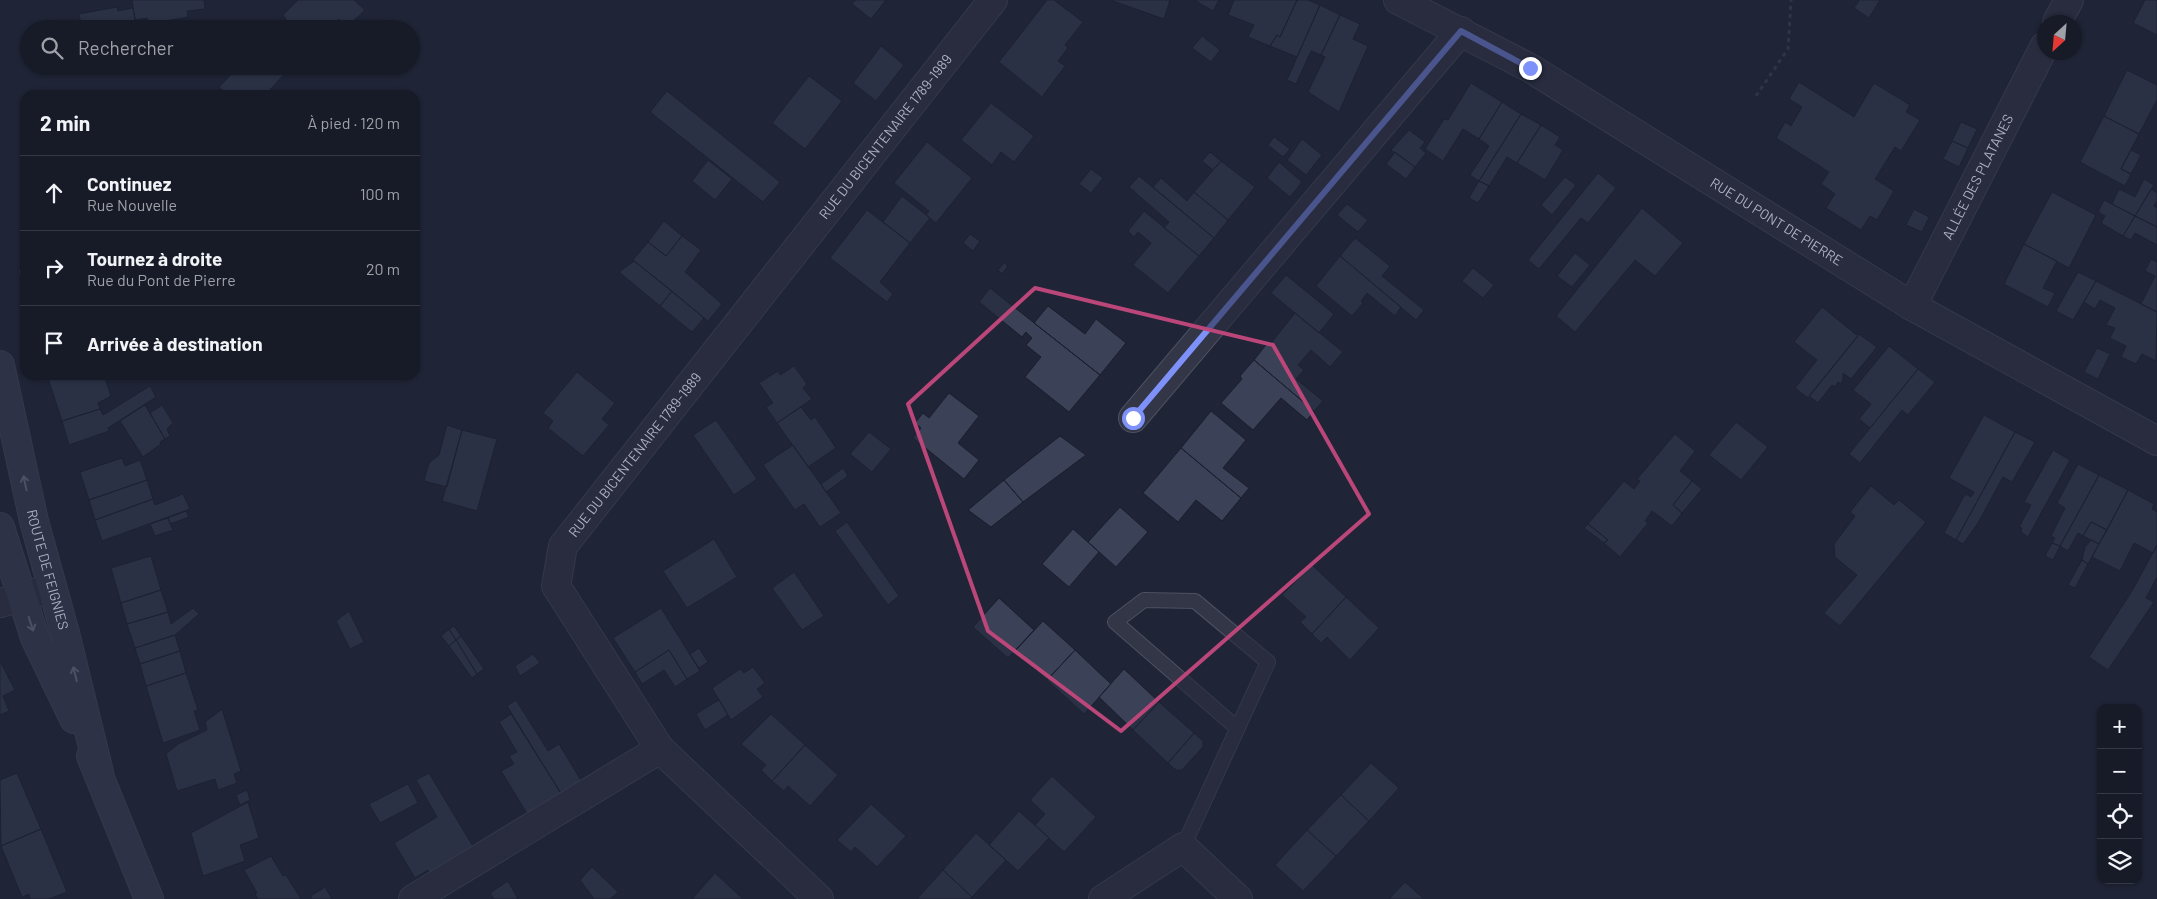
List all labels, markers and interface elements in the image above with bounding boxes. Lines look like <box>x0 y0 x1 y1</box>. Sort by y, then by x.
north arrow <box>2037 15 2082 60</box>
search box <box>20 20 420 75</box>
icon: search <box>38 34 66 62</box>
text: Rechercher <box>78 36 174 59</box>
street label: RUE DU BICENTENAIRE 1789-1989 <box>815 51 955 222</box>
route end <box>1519 57 1542 80</box>
text: 2 min <box>40 110 90 135</box>
street label: ALLÉE DES PLATANES <box>1938 111 2016 242</box>
text: À pied · 120 m <box>308 113 400 132</box>
text: Continuez <box>87 172 171 195</box>
street label: RUE DU PONT DE PIERRE <box>1708 174 1846 269</box>
icon: ahead <box>40 179 68 207</box>
text: 100 m <box>360 184 400 203</box>
text: Rue Nouvelle <box>87 195 177 214</box>
text: Tournez à droite <box>87 247 223 270</box>
icon: right <box>40 254 68 282</box>
text: 20 m <box>366 259 400 278</box>
text: Rue du Pont de Pierre <box>87 270 236 289</box>
icon: arrive <box>40 329 68 357</box>
text: Arrivée à destination <box>87 332 263 355</box>
street label: RUE DU BICENTENAIRE 1789-1989 <box>564 369 704 540</box>
route start <box>1122 407 1145 430</box>
one-way arrow <box>20 475 30 491</box>
street label: ROUTE DE FEIGNIES <box>24 508 73 631</box>
one-way arrow <box>26 616 36 632</box>
one-way arrow <box>70 667 79 683</box>
map controls <box>2097 704 2142 884</box>
button: + <box>2097 704 2142 749</box>
button: − <box>2097 749 2142 794</box>
button: locate <box>2097 794 2142 839</box>
button: layers <box>2097 839 2142 884</box>

